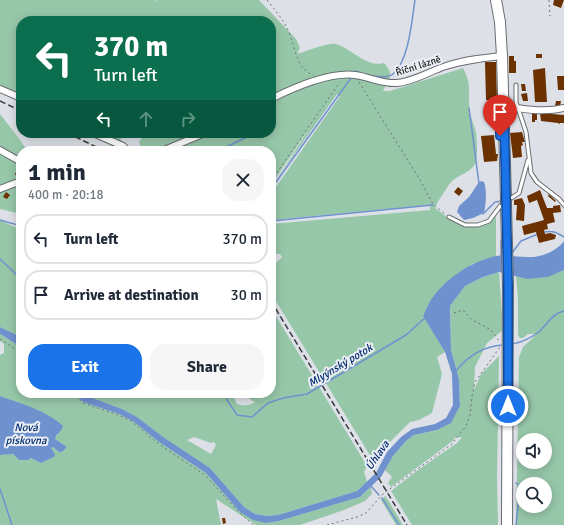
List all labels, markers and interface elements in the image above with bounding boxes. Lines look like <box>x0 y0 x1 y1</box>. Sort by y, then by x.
text: 370 m <box>94 30 168 64</box>
icon: left <box>28 32 80 84</box>
street label: Říční lázně <box>394 52 442 79</box>
text: Turn left <box>94 64 157 86</box>
pin <box>483 95 517 136</box>
icon: arrive <box>489 101 511 123</box>
icon: left <box>93 108 115 130</box>
icon: ahead <box>135 108 157 130</box>
icon: right <box>177 108 199 130</box>
text: 1 min <box>28 157 86 187</box>
button: close <box>222 159 264 201</box>
text: 400 m · 20:18 <box>28 187 104 203</box>
icon: left <box>30 228 52 250</box>
text: Turn left <box>64 230 118 248</box>
text: 370 m <box>222 230 262 248</box>
icon: arrive <box>30 284 52 306</box>
text: Arrive at destination <box>64 286 199 304</box>
text: 30 m <box>231 286 262 304</box>
water label: Mlyýnský potok <box>306 340 376 390</box>
button: Exit <box>28 344 142 390</box>
button: Share <box>150 344 264 390</box>
position arrow <box>487 385 529 427</box>
water label: Nová pískovna <box>5 421 47 447</box>
map controls <box>516 433 552 513</box>
button: sound <box>516 433 552 469</box>
water label: Úhlava <box>363 438 392 472</box>
button: search <box>516 477 552 513</box>

